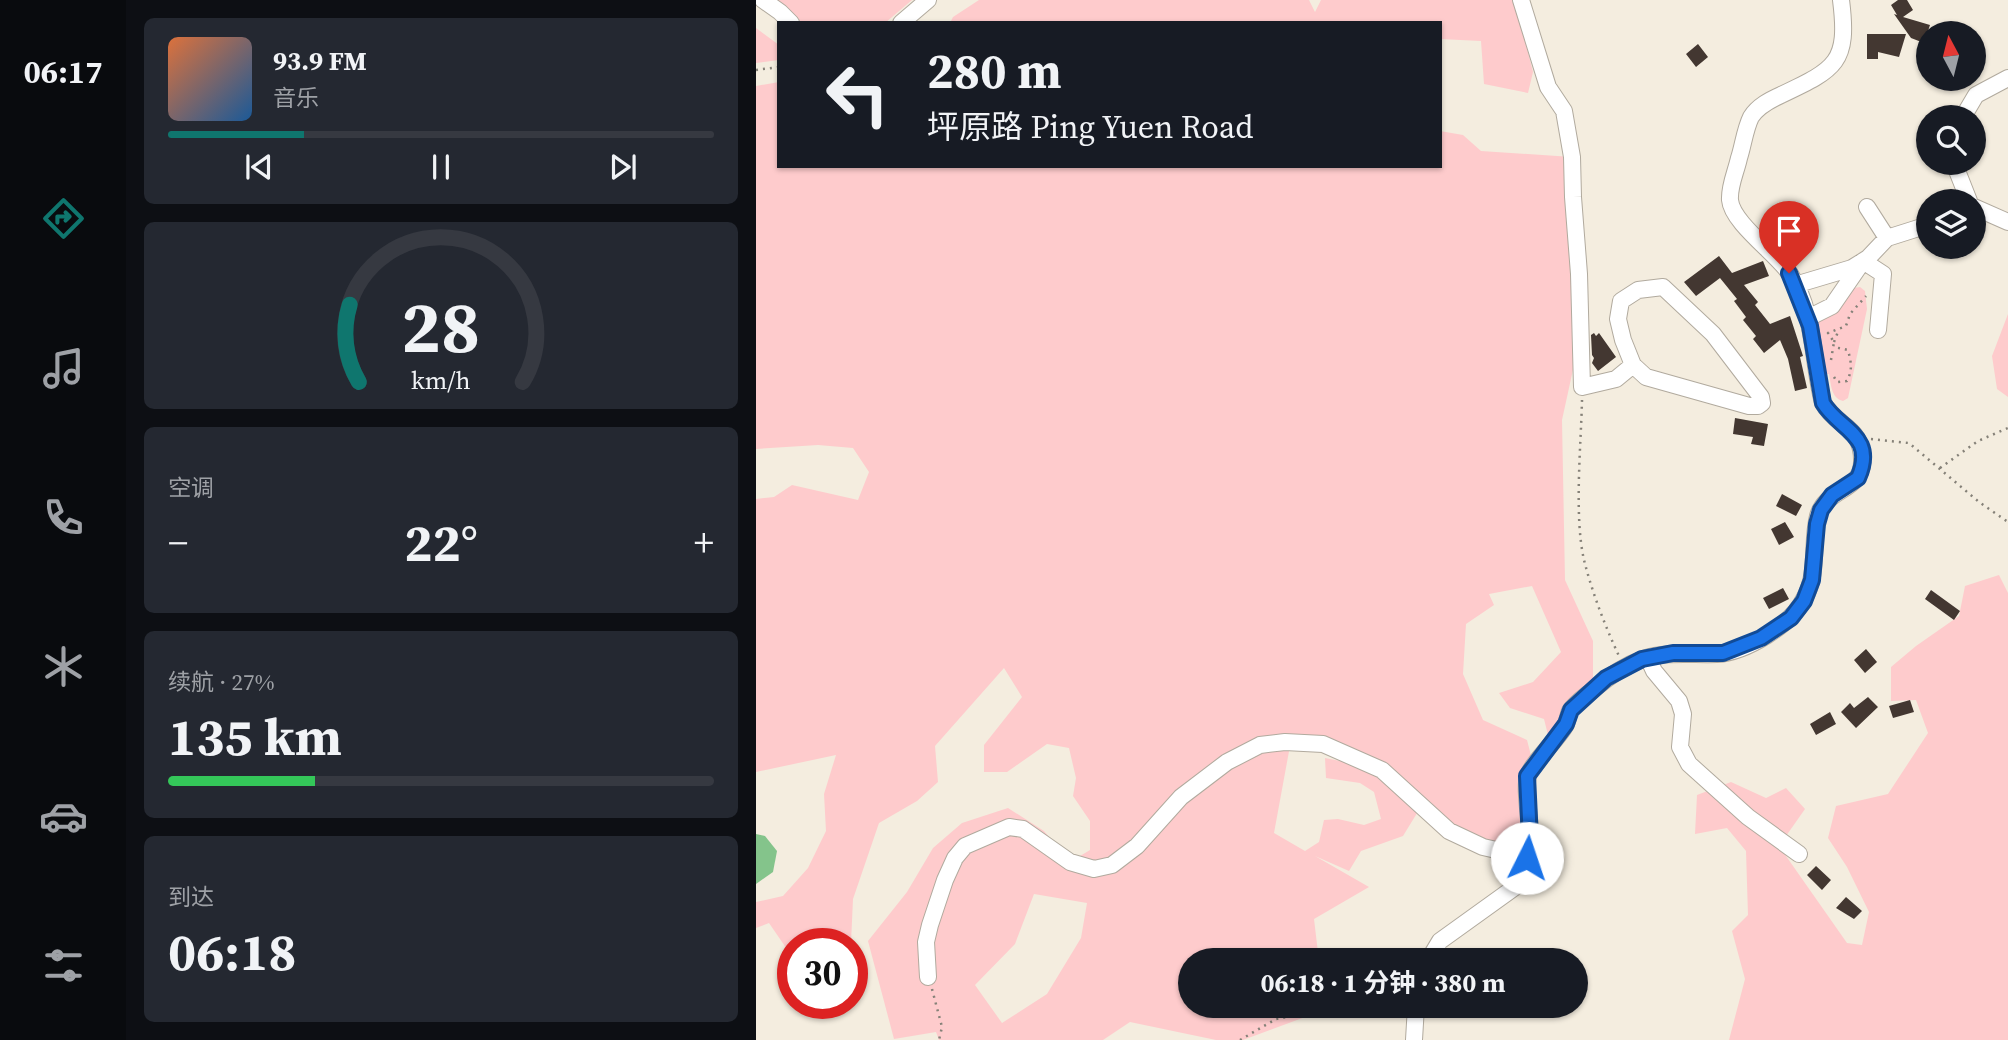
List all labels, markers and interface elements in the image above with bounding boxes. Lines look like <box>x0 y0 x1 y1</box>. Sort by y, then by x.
north arrow <box>1916 21 1986 91</box>
map controls <box>1916 21 1986 259</box>
text: 280 m <box>927 37 1062 104</box>
text: 93.9 FM <box>273 43 367 79</box>
icon: left <box>812 49 903 140</box>
text: 06:17 <box>24 50 102 94</box>
text: 音乐 <box>273 82 319 114</box>
text: 坪原路 Ping Yuen Road <box>927 105 1253 149</box>
button: search <box>1916 105 1986 175</box>
icon: previous <box>240 148 278 186</box>
icon: pause <box>422 148 460 186</box>
icon: next <box>604 148 642 186</box>
button: layers <box>1916 189 1986 259</box>
icon: directions <box>39 194 88 243</box>
pin <box>1759 201 1819 273</box>
icon: arrive <box>1770 212 1808 250</box>
text: 28 <box>402 277 480 376</box>
icon: music <box>39 344 88 393</box>
text: km/h <box>411 362 471 396</box>
text: 空调 <box>168 472 214 504</box>
icon: phone <box>39 493 88 542</box>
text: 22° <box>404 507 478 578</box>
text: − <box>168 517 188 569</box>
text: + <box>694 517 714 569</box>
icon: climate <box>39 642 88 691</box>
text: 续航 · 27% <box>168 666 275 698</box>
text: 135 km <box>168 701 342 772</box>
icon: car <box>39 792 88 841</box>
position arrow <box>1490 821 1564 895</box>
text: 到达 <box>168 881 214 913</box>
text: 06:18 <box>168 916 296 987</box>
speed limit sign: 30 <box>777 928 868 1019</box>
icon: filters <box>39 941 88 990</box>
text: 06:18 · 1 分钟 · 380 m <box>1260 965 1506 1001</box>

